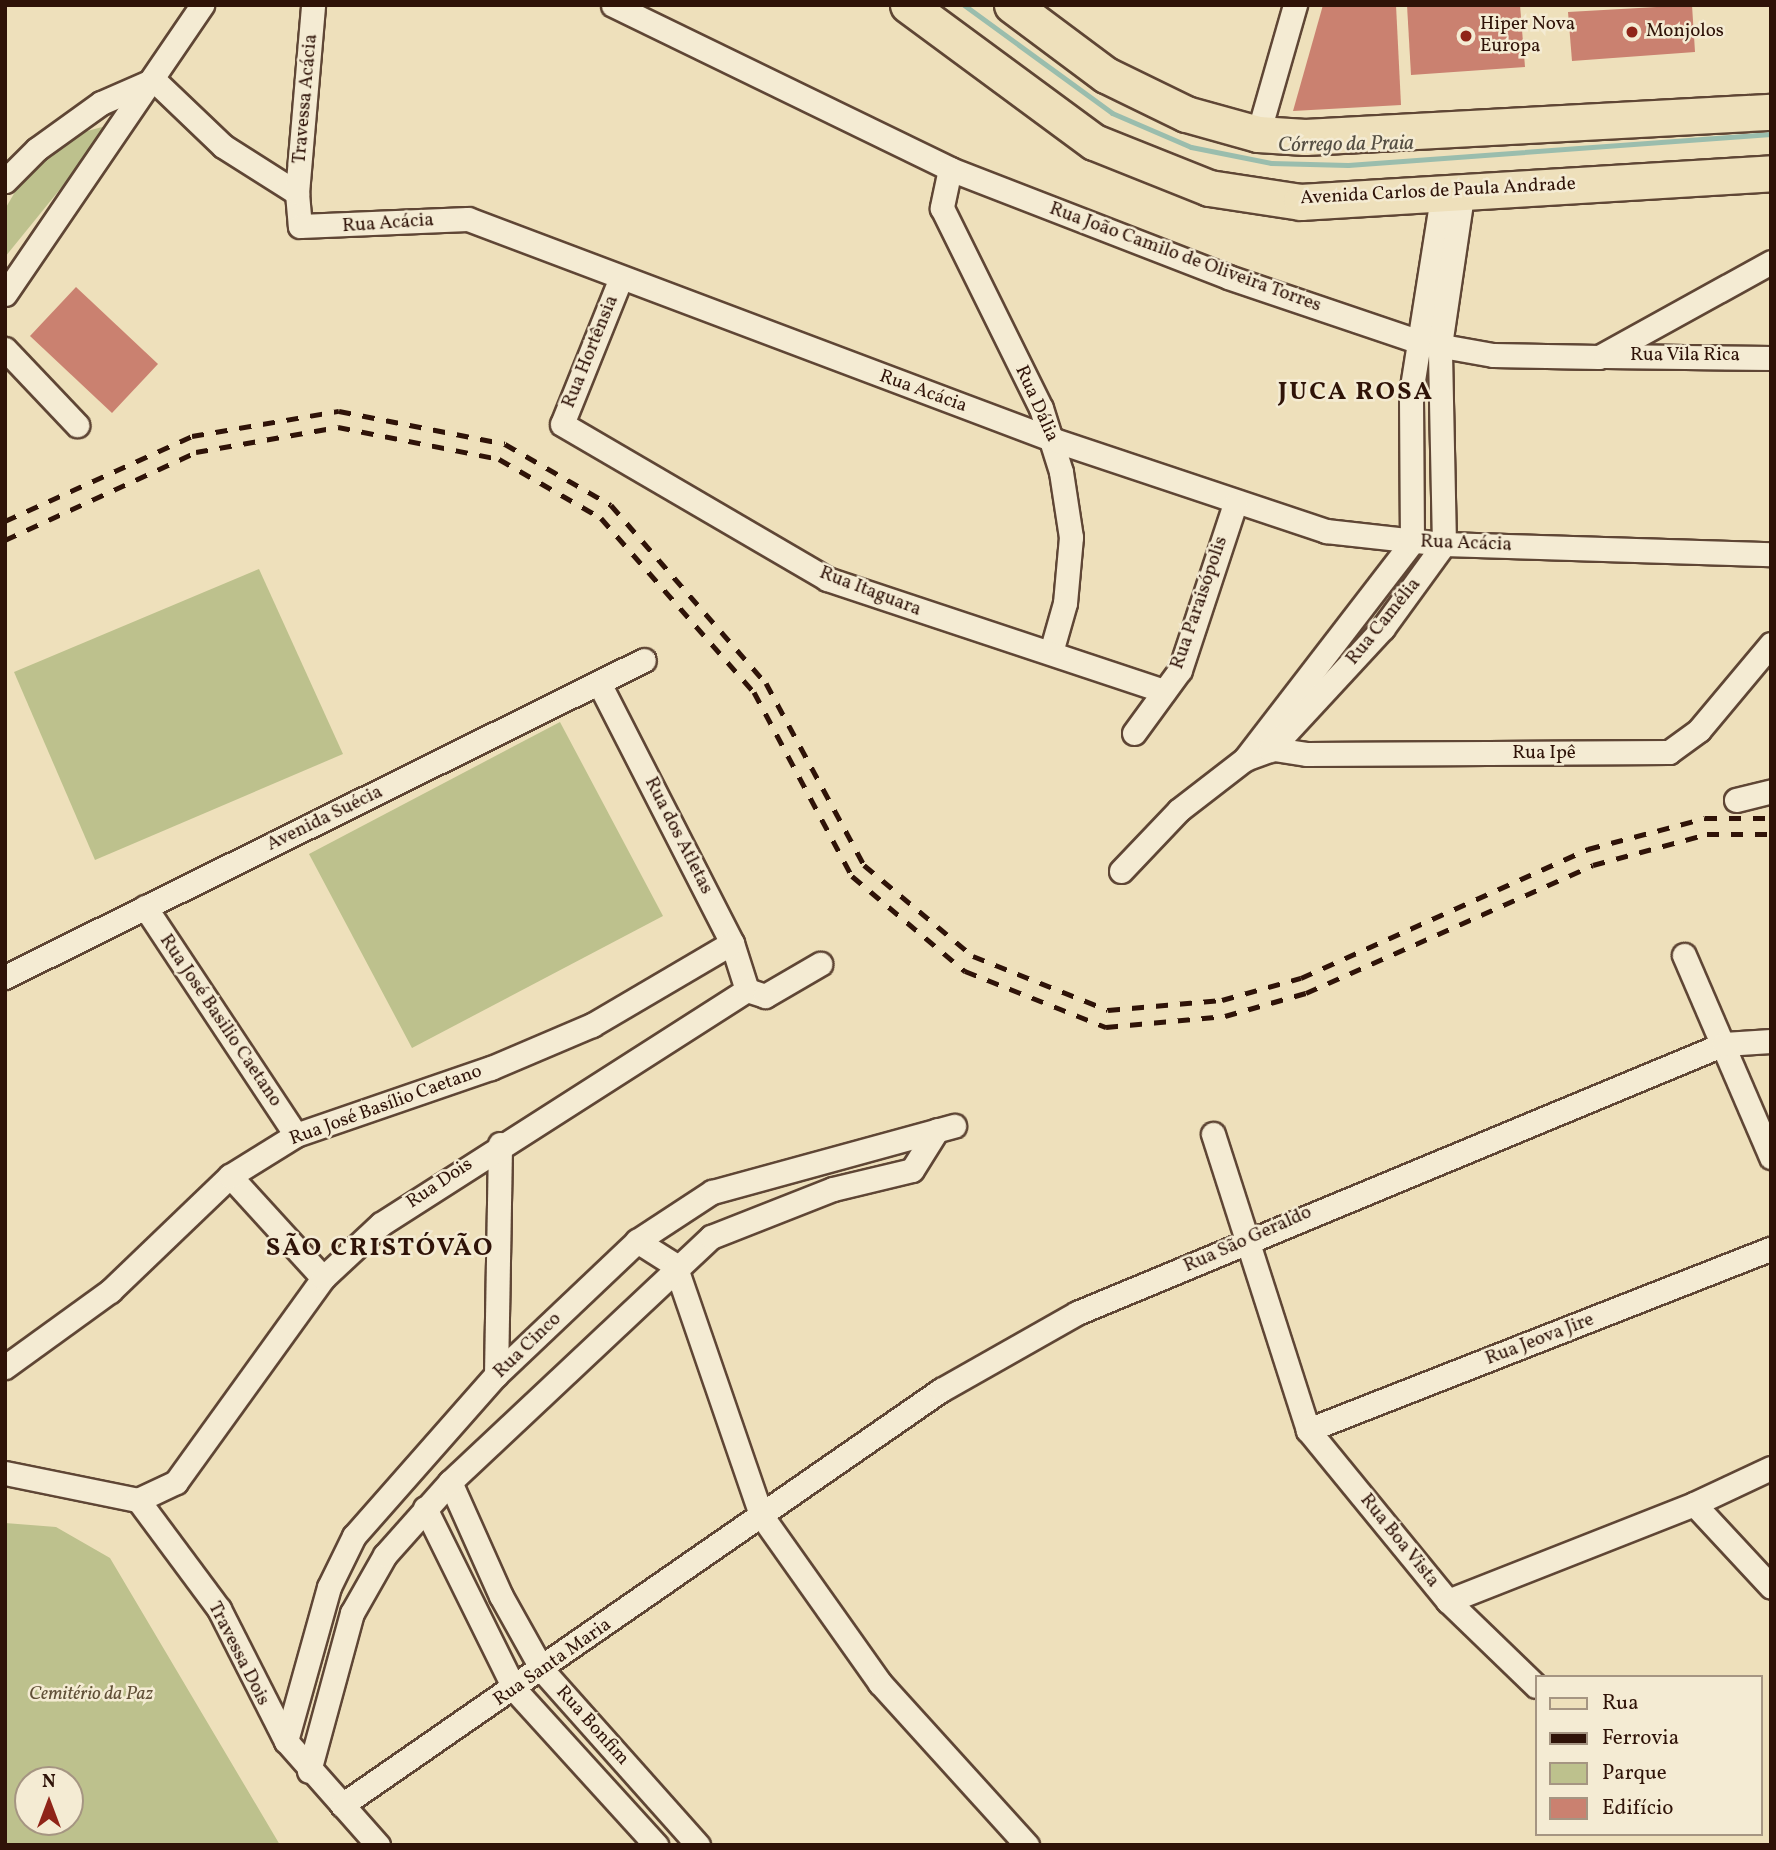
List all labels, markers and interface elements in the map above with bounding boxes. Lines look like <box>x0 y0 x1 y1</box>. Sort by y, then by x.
place label: Hiper Nova Europa <box>1480 14 1575 58</box>
place label: Monjolos <box>1646 21 1724 43</box>
marker: Monjolos <box>1624 24 1640 40</box>
marker: Hiper Nova Europa <box>1458 28 1474 44</box>
street label: Travessa Acácia <box>289 33 323 165</box>
water label: Córrego da Praia <box>1278 131 1414 159</box>
street label: Avenida Carlos de Paula Andrade <box>1300 173 1576 211</box>
street label: Rua João Camilo de Oliveira Torres <box>1046 198 1324 318</box>
street label: Rua Acácia <box>342 209 434 239</box>
street label: Rua Hortênsia <box>558 292 624 412</box>
street label: Rua Vila Rica <box>1630 345 1740 367</box>
street label: Rua Dália <box>1009 362 1063 446</box>
street label: Rua Acácia <box>876 366 970 418</box>
district label: JUCA ROSA <box>1279 377 1433 409</box>
street label: Rua Acácia <box>1420 531 1512 557</box>
street label: Rua Paraisópolis <box>1167 533 1233 673</box>
street label: Rua Itaguara <box>816 562 924 622</box>
street label: Rua Camélia <box>1342 574 1426 670</box>
street label: Rua Ipê <box>1512 743 1576 765</box>
street label: Rua dos Atletas <box>639 774 717 898</box>
street label: Avenida Suécia <box>263 781 387 857</box>
street label: Rua José Basilio Caetano <box>154 930 286 1112</box>
street label: Rua José Basílio Caetano <box>287 1061 485 1151</box>
street label: Rua Dois <box>403 1154 477 1214</box>
street label: Rua São Geraldo <box>1180 1202 1316 1278</box>
district label: SÃO CRISTÓVÃO <box>267 1233 493 1265</box>
street label: Rua Cinco <box>489 1308 567 1384</box>
street label: Rua Jeova Jire <box>1483 1309 1597 1371</box>
street label: Rua Boa Vista <box>1354 1489 1444 1593</box>
street label: Travessa Dois <box>202 1598 274 1710</box>
street label: Rua Santa Maria <box>490 1614 616 1712</box>
legend <box>1534 1675 1762 1836</box>
street label: Rua Bonfim <box>550 1682 634 1770</box>
park label: Cemitério da Paz <box>29 1684 153 1706</box>
text: Rua <box>1602 1689 1639 1718</box>
text: Ferrovia <box>1602 1724 1679 1753</box>
text: Parque <box>1602 1759 1667 1788</box>
north arrow <box>14 1766 84 1836</box>
text: N <box>42 1769 56 1795</box>
text: Edifício <box>1602 1794 1674 1823</box>

